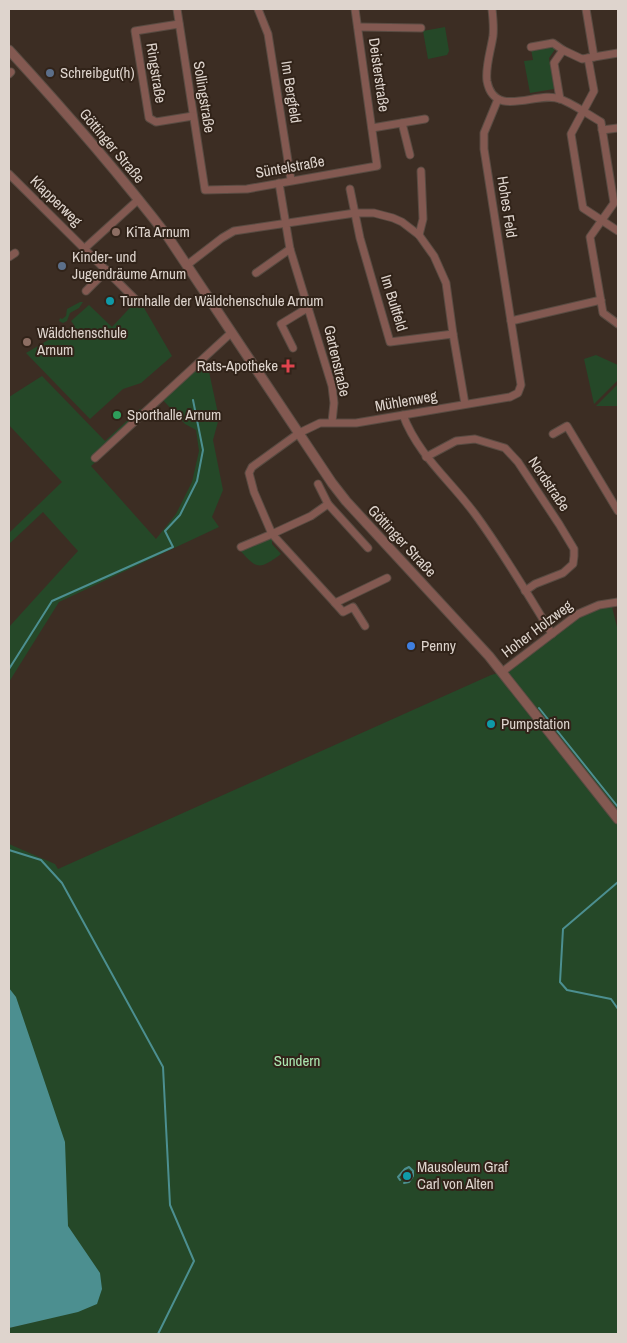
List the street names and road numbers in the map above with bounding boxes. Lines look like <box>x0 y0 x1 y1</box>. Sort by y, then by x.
street label: Deisterstraße <box>364 37 395 113</box>
street label: Ringstraße <box>141 41 172 105</box>
street label: Sollingstraße <box>188 59 221 135</box>
street label: Im Bergfeld <box>276 59 307 125</box>
street label: Göttinger Straße <box>75 104 150 188</box>
street label: Süntelstraße <box>254 150 326 183</box>
street label: Klapperweg <box>26 171 87 231</box>
street label: Hohes Feld <box>492 175 523 239</box>
street label: Im Bultfeld <box>376 272 413 334</box>
street label: Gartenstraße <box>319 323 356 399</box>
street label: Mühlenweg <box>373 385 439 416</box>
street label: Nordstraße <box>524 452 575 515</box>
street label: Göttinger Straße <box>363 500 441 581</box>
street label: Hoher Holzweg <box>497 595 577 662</box>

